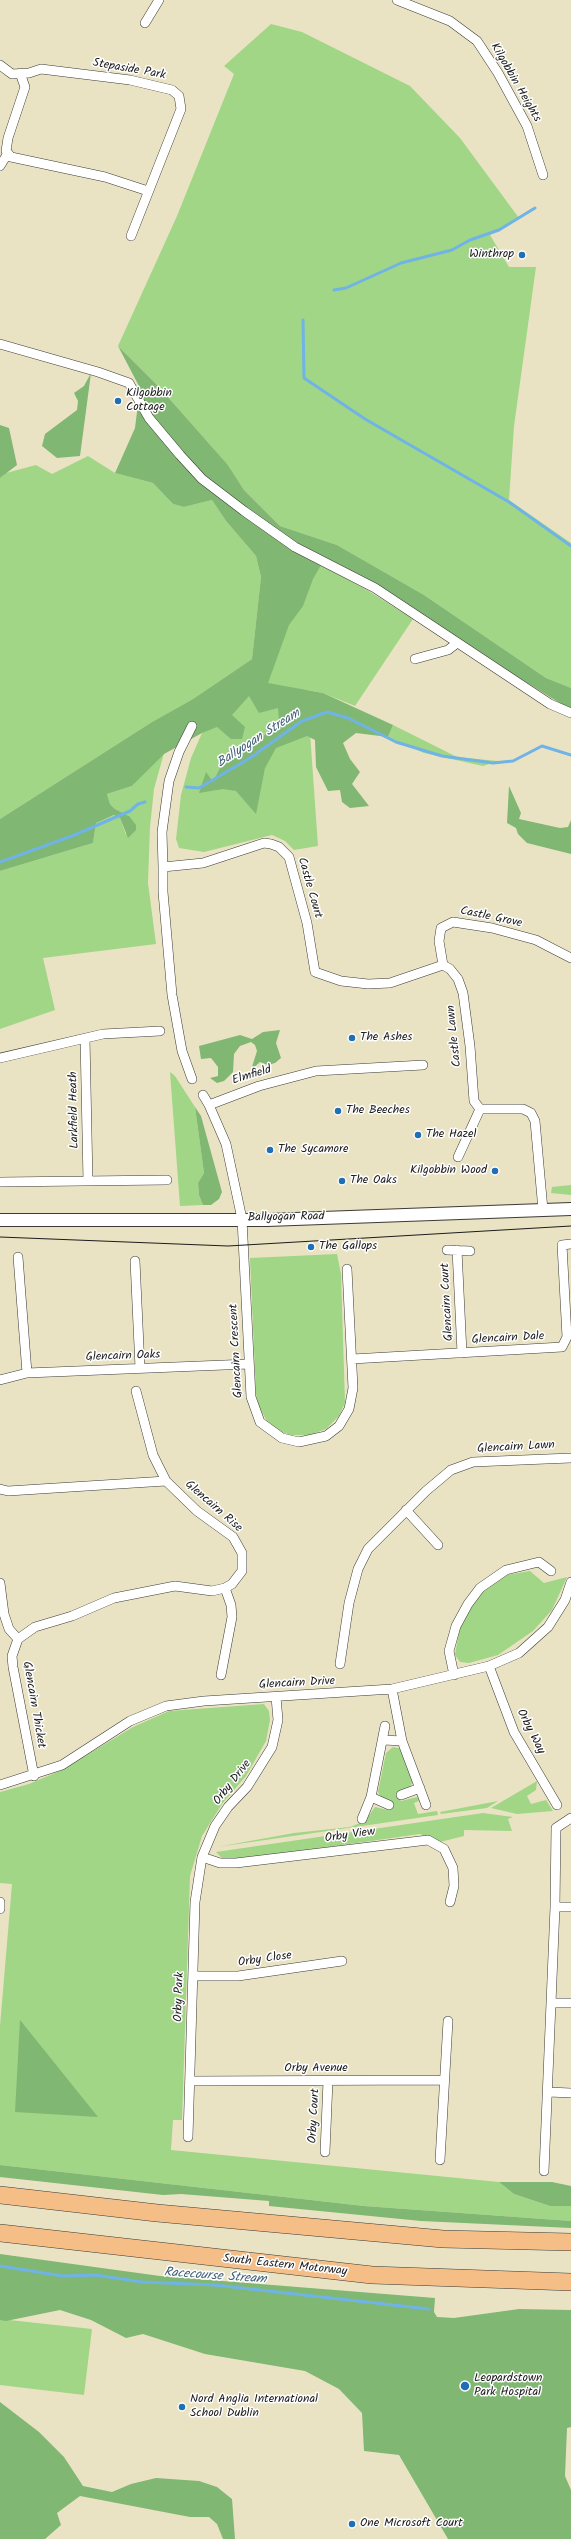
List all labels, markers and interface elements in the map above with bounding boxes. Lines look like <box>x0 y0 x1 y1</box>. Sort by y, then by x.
street label: Kilgobbin Heights <box>487 41 543 125</box>
street label: Stepaside Park <box>91 57 167 83</box>
place label: Winthrop <box>469 248 514 262</box>
marker: Winthrop <box>517 250 527 260</box>
place label: Kilgobbin Cottage <box>126 387 172 415</box>
marker: Kilgobbin Cottage <box>113 396 123 406</box>
water label: Ballyogan Stream <box>215 706 303 772</box>
street label: Castle Court <box>293 856 325 920</box>
street label: Castle Grove <box>459 904 523 932</box>
street label: Castle Lawn <box>445 1004 465 1068</box>
place label: The Ashes <box>360 1031 412 1045</box>
marker: The Ashes <box>347 1033 357 1043</box>
street label: Elmfield <box>231 1063 273 1089</box>
street label: Larkfield Heath <box>67 1071 83 1149</box>
place label: The Beeches <box>346 1104 410 1118</box>
marker: The Beeches <box>333 1106 343 1116</box>
place label: The Hazel <box>426 1128 476 1142</box>
marker: The Hazel <box>413 1130 423 1140</box>
place label: The Sycamore <box>278 1143 348 1157</box>
marker: The Sycamore <box>265 1145 275 1155</box>
place label: Kilgobbin Wood <box>410 1164 487 1178</box>
marker: Kilgobbin Wood <box>490 1166 500 1176</box>
place label: The Oaks <box>350 1174 397 1188</box>
marker: The Oaks <box>337 1176 347 1186</box>
street label: Ballyogan Road <box>247 1210 325 1226</box>
place label: The Gallops <box>319 1240 377 1254</box>
marker: The Gallops <box>306 1242 316 1252</box>
street label: Glencairn Court <box>439 1263 457 1341</box>
street label: Glencairn Crescent <box>227 1303 247 1399</box>
street label: Glencairn Dale <box>471 1330 545 1348</box>
street label: Glencairn Oaks <box>85 1348 161 1366</box>
street label: Glencairn Lawn <box>477 1439 555 1457</box>
street label: Glencairn Rise <box>181 1478 245 1536</box>
street label: Glencairn Thicket <box>18 1661 48 1749</box>
street label: Glencairn Drive <box>259 1675 335 1693</box>
street label: Orby Way <box>513 1707 547 1757</box>
street label: Orby Drive <box>211 1758 255 1808</box>
street label: Orby View <box>324 1825 376 1847</box>
street label: Orby Close <box>237 1949 293 1971</box>
street label: Orby Park <box>172 1972 188 2022</box>
street label: Orby Avenue <box>284 2062 348 2076</box>
street label: Orby Court <box>306 2088 324 2144</box>
street label: South Eastern Motorway <box>222 2252 348 2280</box>
water label: Racecourse Stream <box>163 2266 267 2288</box>
place label: Leopardstown Park Hospital <box>474 2372 542 2400</box>
marker: Leopardstown Park Hospital <box>459 2380 471 2392</box>
place label: Nord Anglia International School Dublin <box>190 2393 318 2421</box>
marker: Nord Anglia International School Dublin <box>177 2402 187 2412</box>
place label: One Microsoft Court <box>360 2517 463 2531</box>
marker: One Microsoft Court <box>347 2519 357 2529</box>

